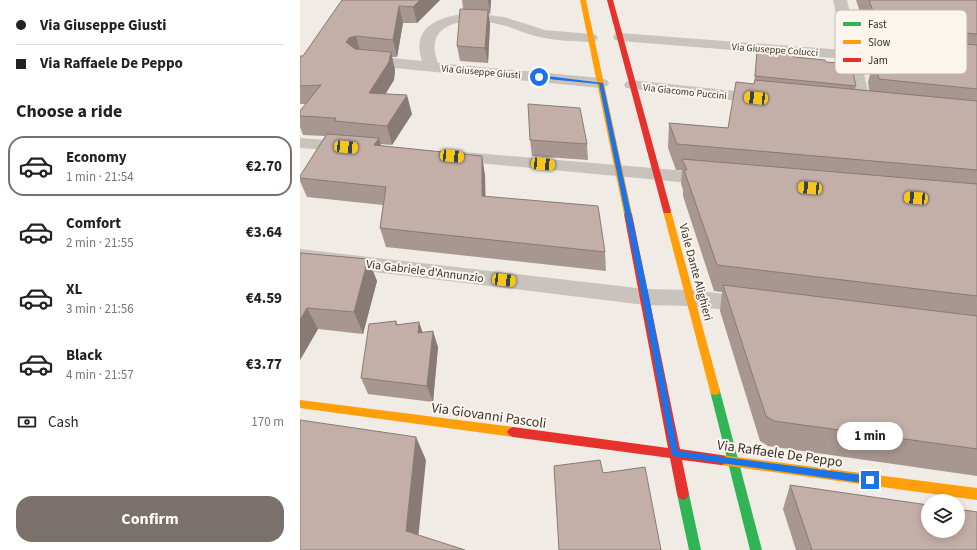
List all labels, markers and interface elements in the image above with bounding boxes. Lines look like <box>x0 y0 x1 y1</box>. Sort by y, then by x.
legend <box>835 10 967 74</box>
text: Via Giuseppe Giusti <box>40 15 166 36</box>
text: Fast <box>868 17 887 32</box>
text: Slow <box>868 35 891 50</box>
street label: Via Giuseppe Colucci <box>731 40 819 60</box>
text: Via Raffaele De Peppo <box>40 53 183 74</box>
text: Jam <box>868 53 888 68</box>
street label: Via Giuseppe Giusti <box>441 62 521 82</box>
route start <box>530 68 548 86</box>
street label: Via Giacomo Puccini <box>642 81 727 103</box>
car <box>743 91 769 105</box>
text: Choose a ride <box>16 99 122 124</box>
car <box>334 140 358 154</box>
text: Economy <box>66 147 127 168</box>
icon: car <box>18 148 54 184</box>
car <box>440 149 464 163</box>
text: €2.70 <box>246 156 282 177</box>
car <box>531 157 555 171</box>
text: 1 min · 21:54 <box>66 168 134 186</box>
car <box>798 181 822 195</box>
car <box>904 191 928 205</box>
text: Comfort <box>66 213 121 234</box>
icon: car <box>18 214 54 250</box>
text: €3.64 <box>246 222 282 243</box>
street label: Viale Dante Alighieri <box>674 222 717 323</box>
text: 2 min · 21:55 <box>66 234 134 252</box>
street label: Via Gabriele d'Annunzio <box>365 256 485 287</box>
car <box>491 273 517 287</box>
text: XL <box>66 279 82 300</box>
icon: car <box>18 280 54 316</box>
text: €4.59 <box>246 288 282 309</box>
text: 3 min · 21:56 <box>66 300 134 318</box>
text: Black <box>66 345 103 366</box>
icon: car <box>18 346 54 382</box>
text: €3.77 <box>246 354 282 375</box>
text: 4 min · 21:57 <box>66 366 134 384</box>
street label: Via Giovanni Pascoli <box>430 398 548 434</box>
icon: cash <box>16 411 38 433</box>
text: Cash <box>48 412 79 433</box>
text: 170 m <box>251 413 284 431</box>
callout: 1 min <box>837 422 903 450</box>
text: 1 min <box>854 427 886 445</box>
street label: Via Raffaele De Peppo <box>716 435 844 473</box>
route end <box>861 471 879 489</box>
map controls <box>921 494 965 538</box>
button: layers <box>921 494 965 538</box>
button: Confirm <box>16 496 284 542</box>

